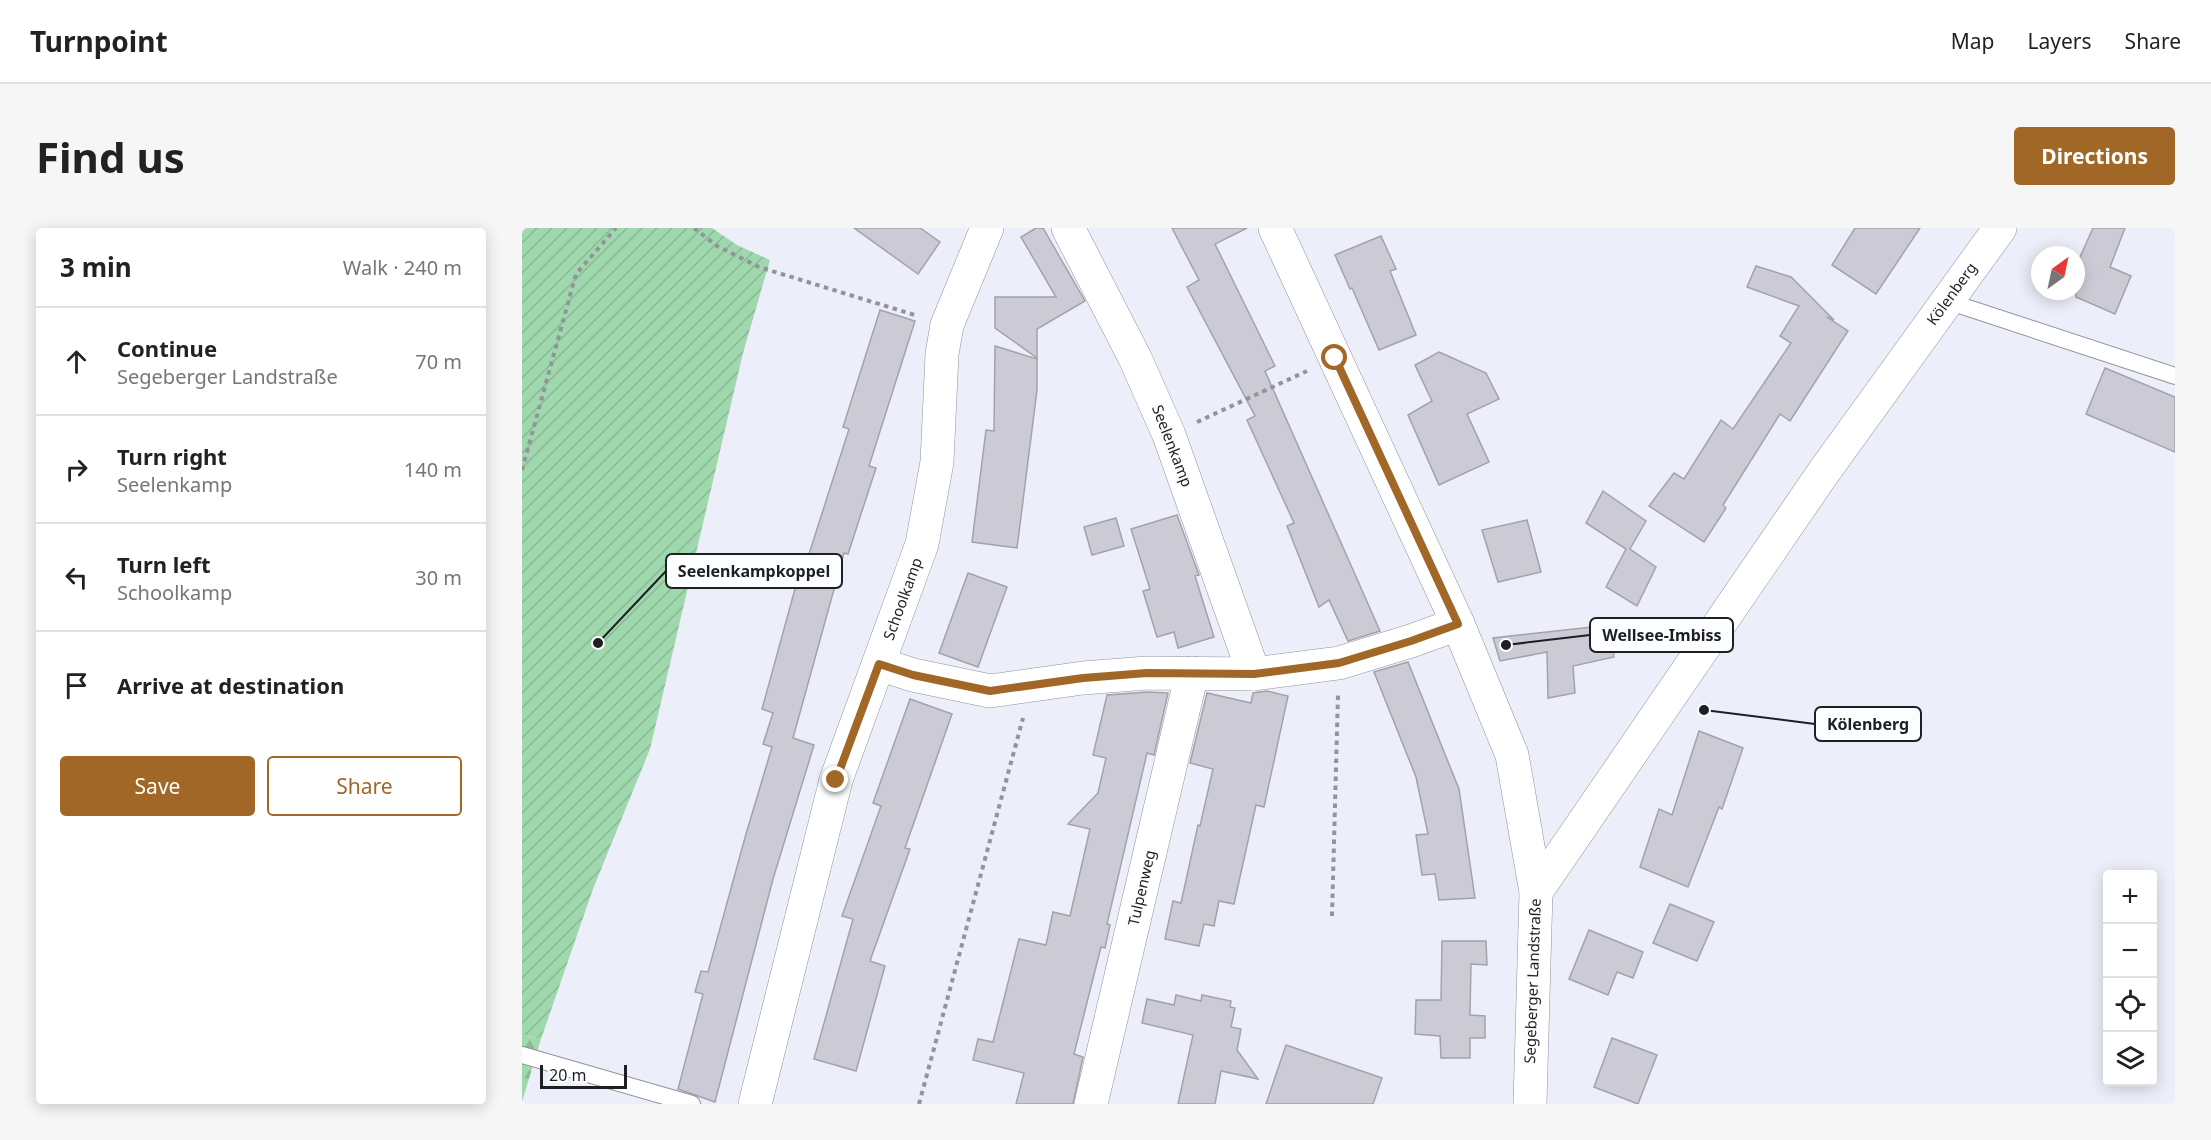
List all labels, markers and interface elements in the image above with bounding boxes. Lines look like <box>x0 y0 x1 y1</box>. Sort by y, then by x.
text: Turnpoint <box>30 22 168 60</box>
text: Map <box>1951 27 1995 55</box>
text: Layers <box>2028 27 2092 55</box>
text: Share <box>2125 27 2181 55</box>
button: Directions <box>2014 127 2175 185</box>
text: Find us <box>36 128 185 185</box>
north arrow <box>2031 246 2085 300</box>
text: 3 min <box>60 249 132 285</box>
text: Walk · 240 m <box>343 254 462 281</box>
street label: Kölenberg <box>1922 258 1981 329</box>
text: Continue <box>117 333 217 363</box>
route start <box>1321 344 1347 370</box>
icon: ahead <box>60 345 93 378</box>
text: 70 m <box>415 348 462 375</box>
text: Segeberger Landstraße <box>117 363 338 390</box>
street label: Seelenkamp <box>1148 402 1198 490</box>
text: Turn right <box>117 441 227 471</box>
icon: right <box>60 453 93 486</box>
text: 140 m <box>404 456 462 483</box>
text: Seelenkamp <box>117 471 232 498</box>
text: Turn left <box>117 549 211 579</box>
callout: Seelenkampkoppel <box>666 554 842 588</box>
street label: Schoolkamp <box>878 555 926 643</box>
text: Seelenkampkoppel <box>678 560 830 582</box>
icon: left <box>60 561 93 594</box>
text: 30 m <box>415 564 462 591</box>
text: Schoolkamp <box>117 579 232 606</box>
callout: Wellsee-Imbiss <box>1590 618 1733 652</box>
text: Wellsee-Imbiss <box>1602 624 1722 646</box>
icon: arrive <box>60 669 93 702</box>
text: Arrive at destination <box>117 670 344 700</box>
callout: Kölenberg <box>1815 707 1921 741</box>
text: Kölenberg <box>1827 713 1909 735</box>
button: Save <box>60 756 255 816</box>
button: Share <box>267 756 462 816</box>
route end <box>822 766 848 792</box>
street label: Tulpenweg <box>1123 848 1159 928</box>
map controls <box>2103 870 2157 1086</box>
button: + <box>2103 870 2157 924</box>
street label: Segeberger Landstraße <box>1519 898 1545 1064</box>
button: − <box>2103 924 2157 978</box>
button: locate <box>2103 978 2157 1032</box>
button: layers <box>2103 1032 2157 1086</box>
scale bar <box>540 1062 627 1090</box>
text: 20 m <box>549 1064 586 1086</box>

